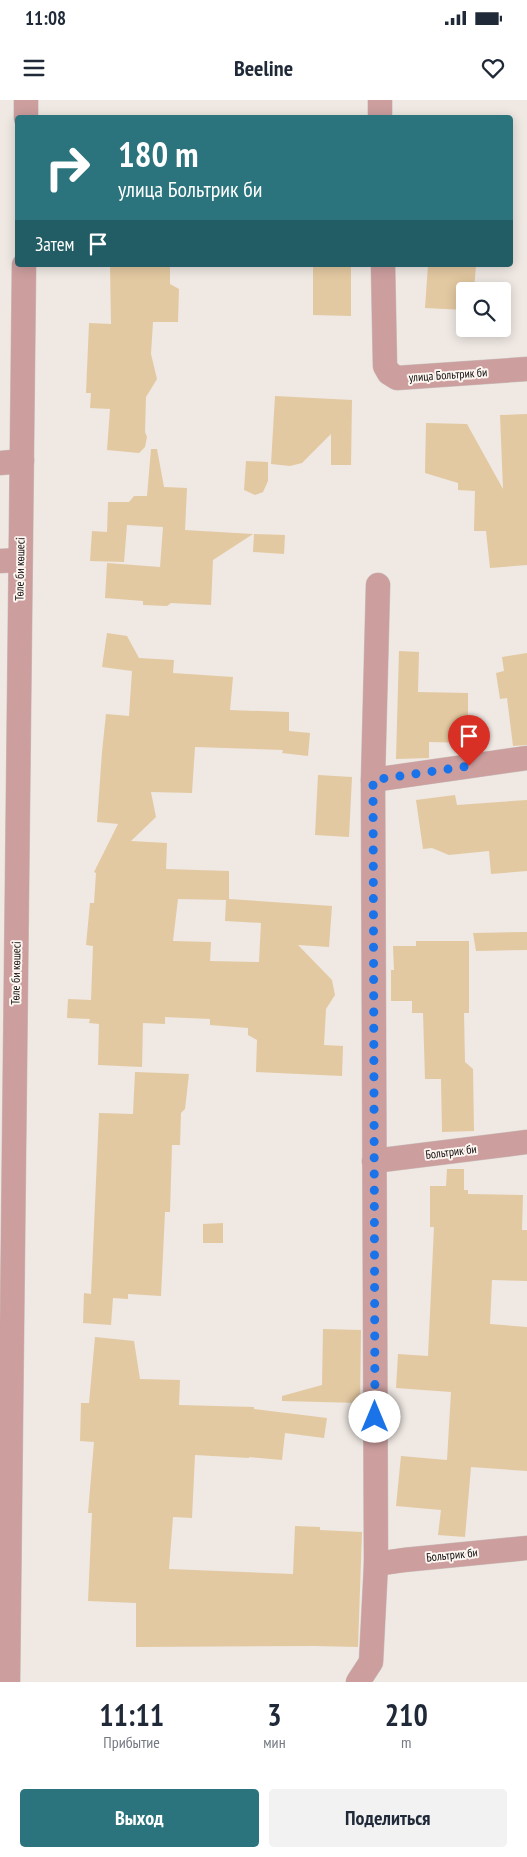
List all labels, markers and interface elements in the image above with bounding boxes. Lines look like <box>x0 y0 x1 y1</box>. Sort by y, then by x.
text: 11:08 <box>25 6 66 30</box>
icon: menu <box>20 54 48 82</box>
text: Beeline <box>234 54 293 82</box>
icon: heart <box>479 54 507 82</box>
text: 180 m <box>118 131 199 177</box>
icon: right <box>35 135 100 200</box>
text: улица Больтрик би <box>118 175 262 203</box>
icon: arrive <box>84 230 112 258</box>
text: Затем <box>35 232 74 256</box>
map controls <box>456 282 511 337</box>
button: search <box>456 282 511 337</box>
street label: улица Больтрик би <box>408 364 488 385</box>
street label: Төле би көшесі <box>11 537 28 601</box>
pin <box>448 715 490 766</box>
icon: arrive <box>455 722 483 750</box>
street label: Төле би көшесі <box>7 941 24 1005</box>
street label: Больтрик би <box>424 1141 477 1162</box>
position arrow <box>348 1390 400 1442</box>
street label: Больтрик би <box>426 1544 478 1565</box>
text: 11:11 <box>99 1695 164 1734</box>
text: 3 <box>267 1695 282 1734</box>
text: 210 <box>385 1695 428 1734</box>
text: Прибытие <box>103 1732 160 1752</box>
text: мин <box>263 1732 286 1752</box>
text: m <box>401 1732 412 1752</box>
button: Выход <box>20 1789 259 1847</box>
button: Поделиться <box>269 1789 507 1847</box>

